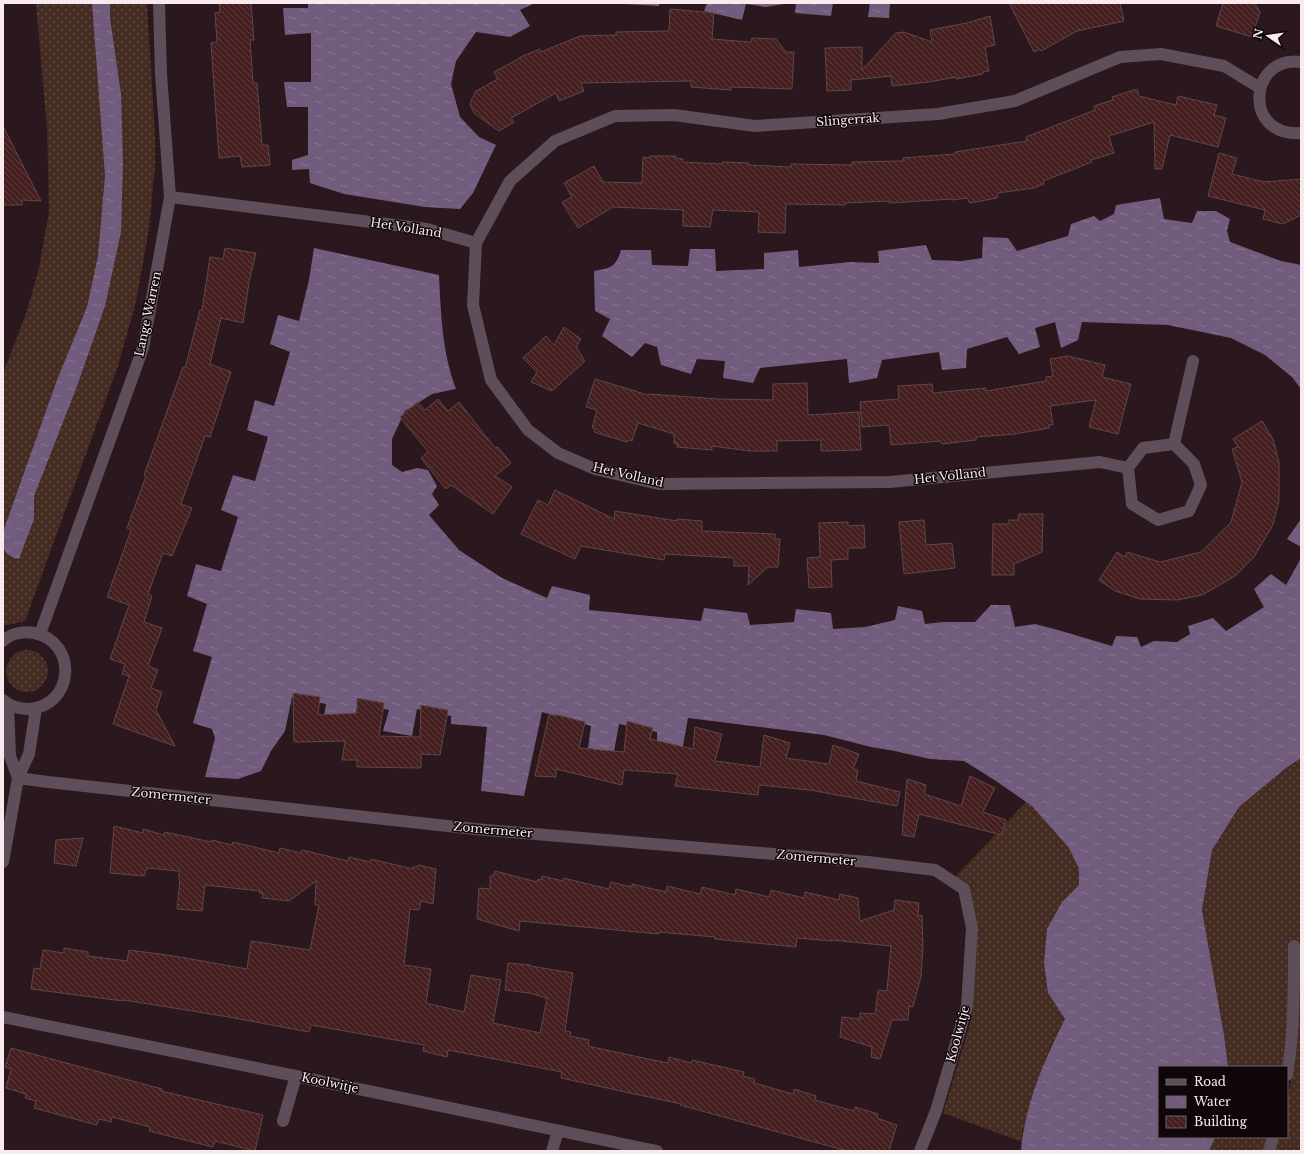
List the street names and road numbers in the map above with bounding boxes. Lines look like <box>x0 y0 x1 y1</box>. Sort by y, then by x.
street label: Slingerrak <box>816 110 881 129</box>
street label: Het Volland <box>369 214 443 241</box>
street label: Lange Warren <box>131 270 164 358</box>
street label: Het Volland <box>591 459 665 490</box>
street label: Het Volland <box>913 464 987 487</box>
street label: Zomermeter <box>131 784 212 807</box>
street label: Zomermeter <box>453 819 534 840</box>
street label: Zomermeter <box>776 847 857 868</box>
street label: Koolwitje <box>943 1004 972 1064</box>
street label: Koolwitje <box>300 1069 360 1096</box>

